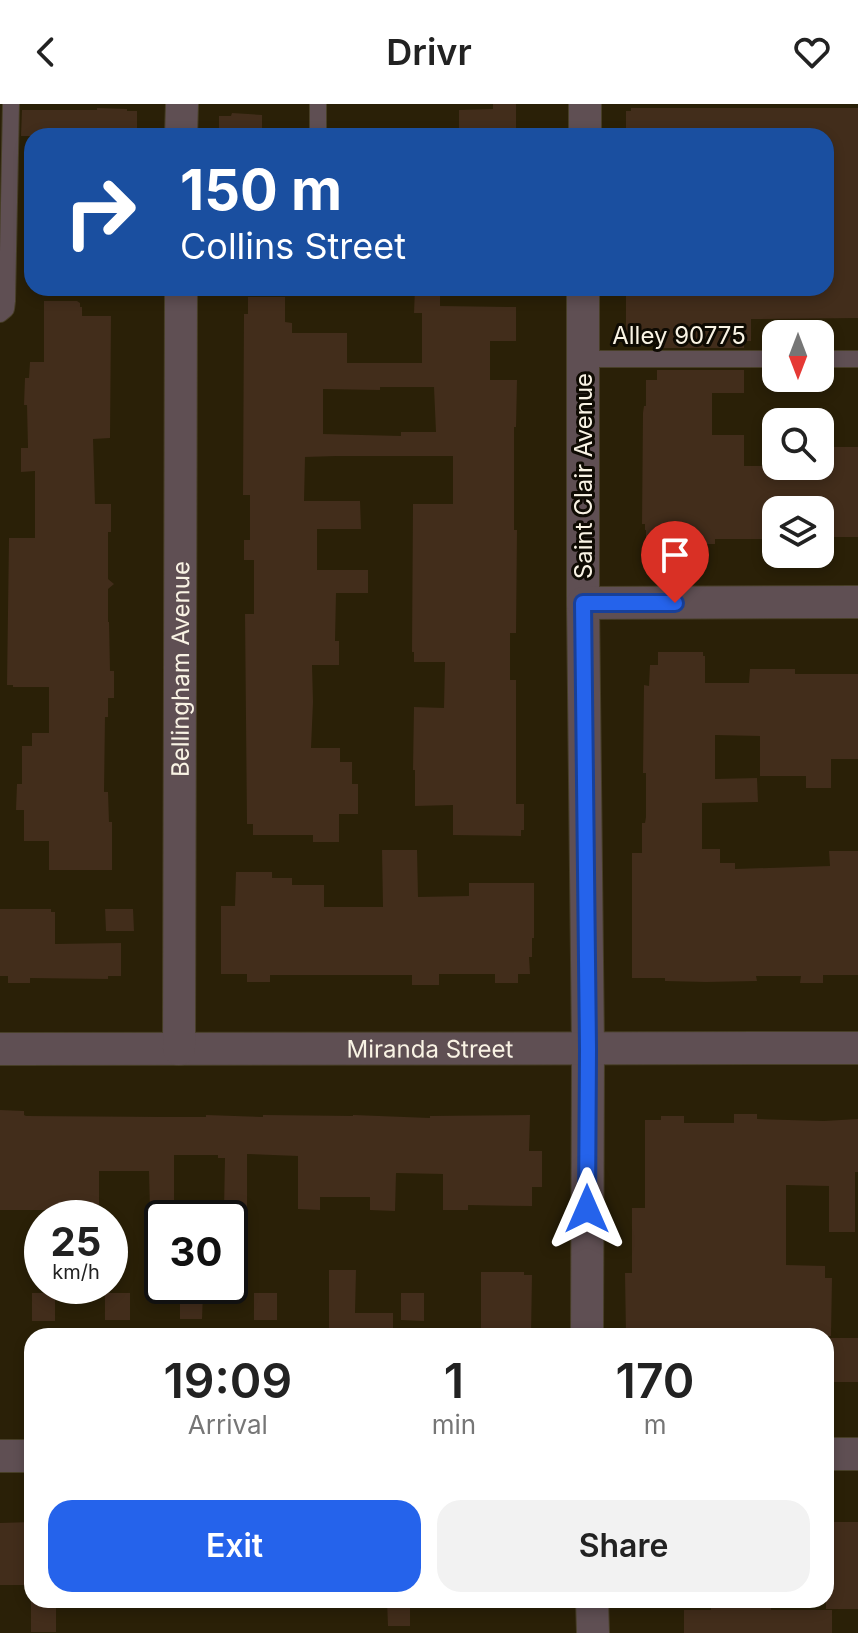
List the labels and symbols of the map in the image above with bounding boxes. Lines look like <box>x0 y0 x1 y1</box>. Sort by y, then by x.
north arrow <box>762 320 834 392</box>
street label: Alley 90775 <box>612 321 746 350</box>
street label: Saint Clair Avenue <box>569 373 598 579</box>
pin <box>641 521 709 603</box>
street label: Bellingham Avenue <box>165 561 195 777</box>
street label: Miranda Street <box>347 1034 514 1063</box>
position arrow <box>545 1167 629 1251</box>
speed limit sign: 30 <box>144 1200 248 1304</box>

